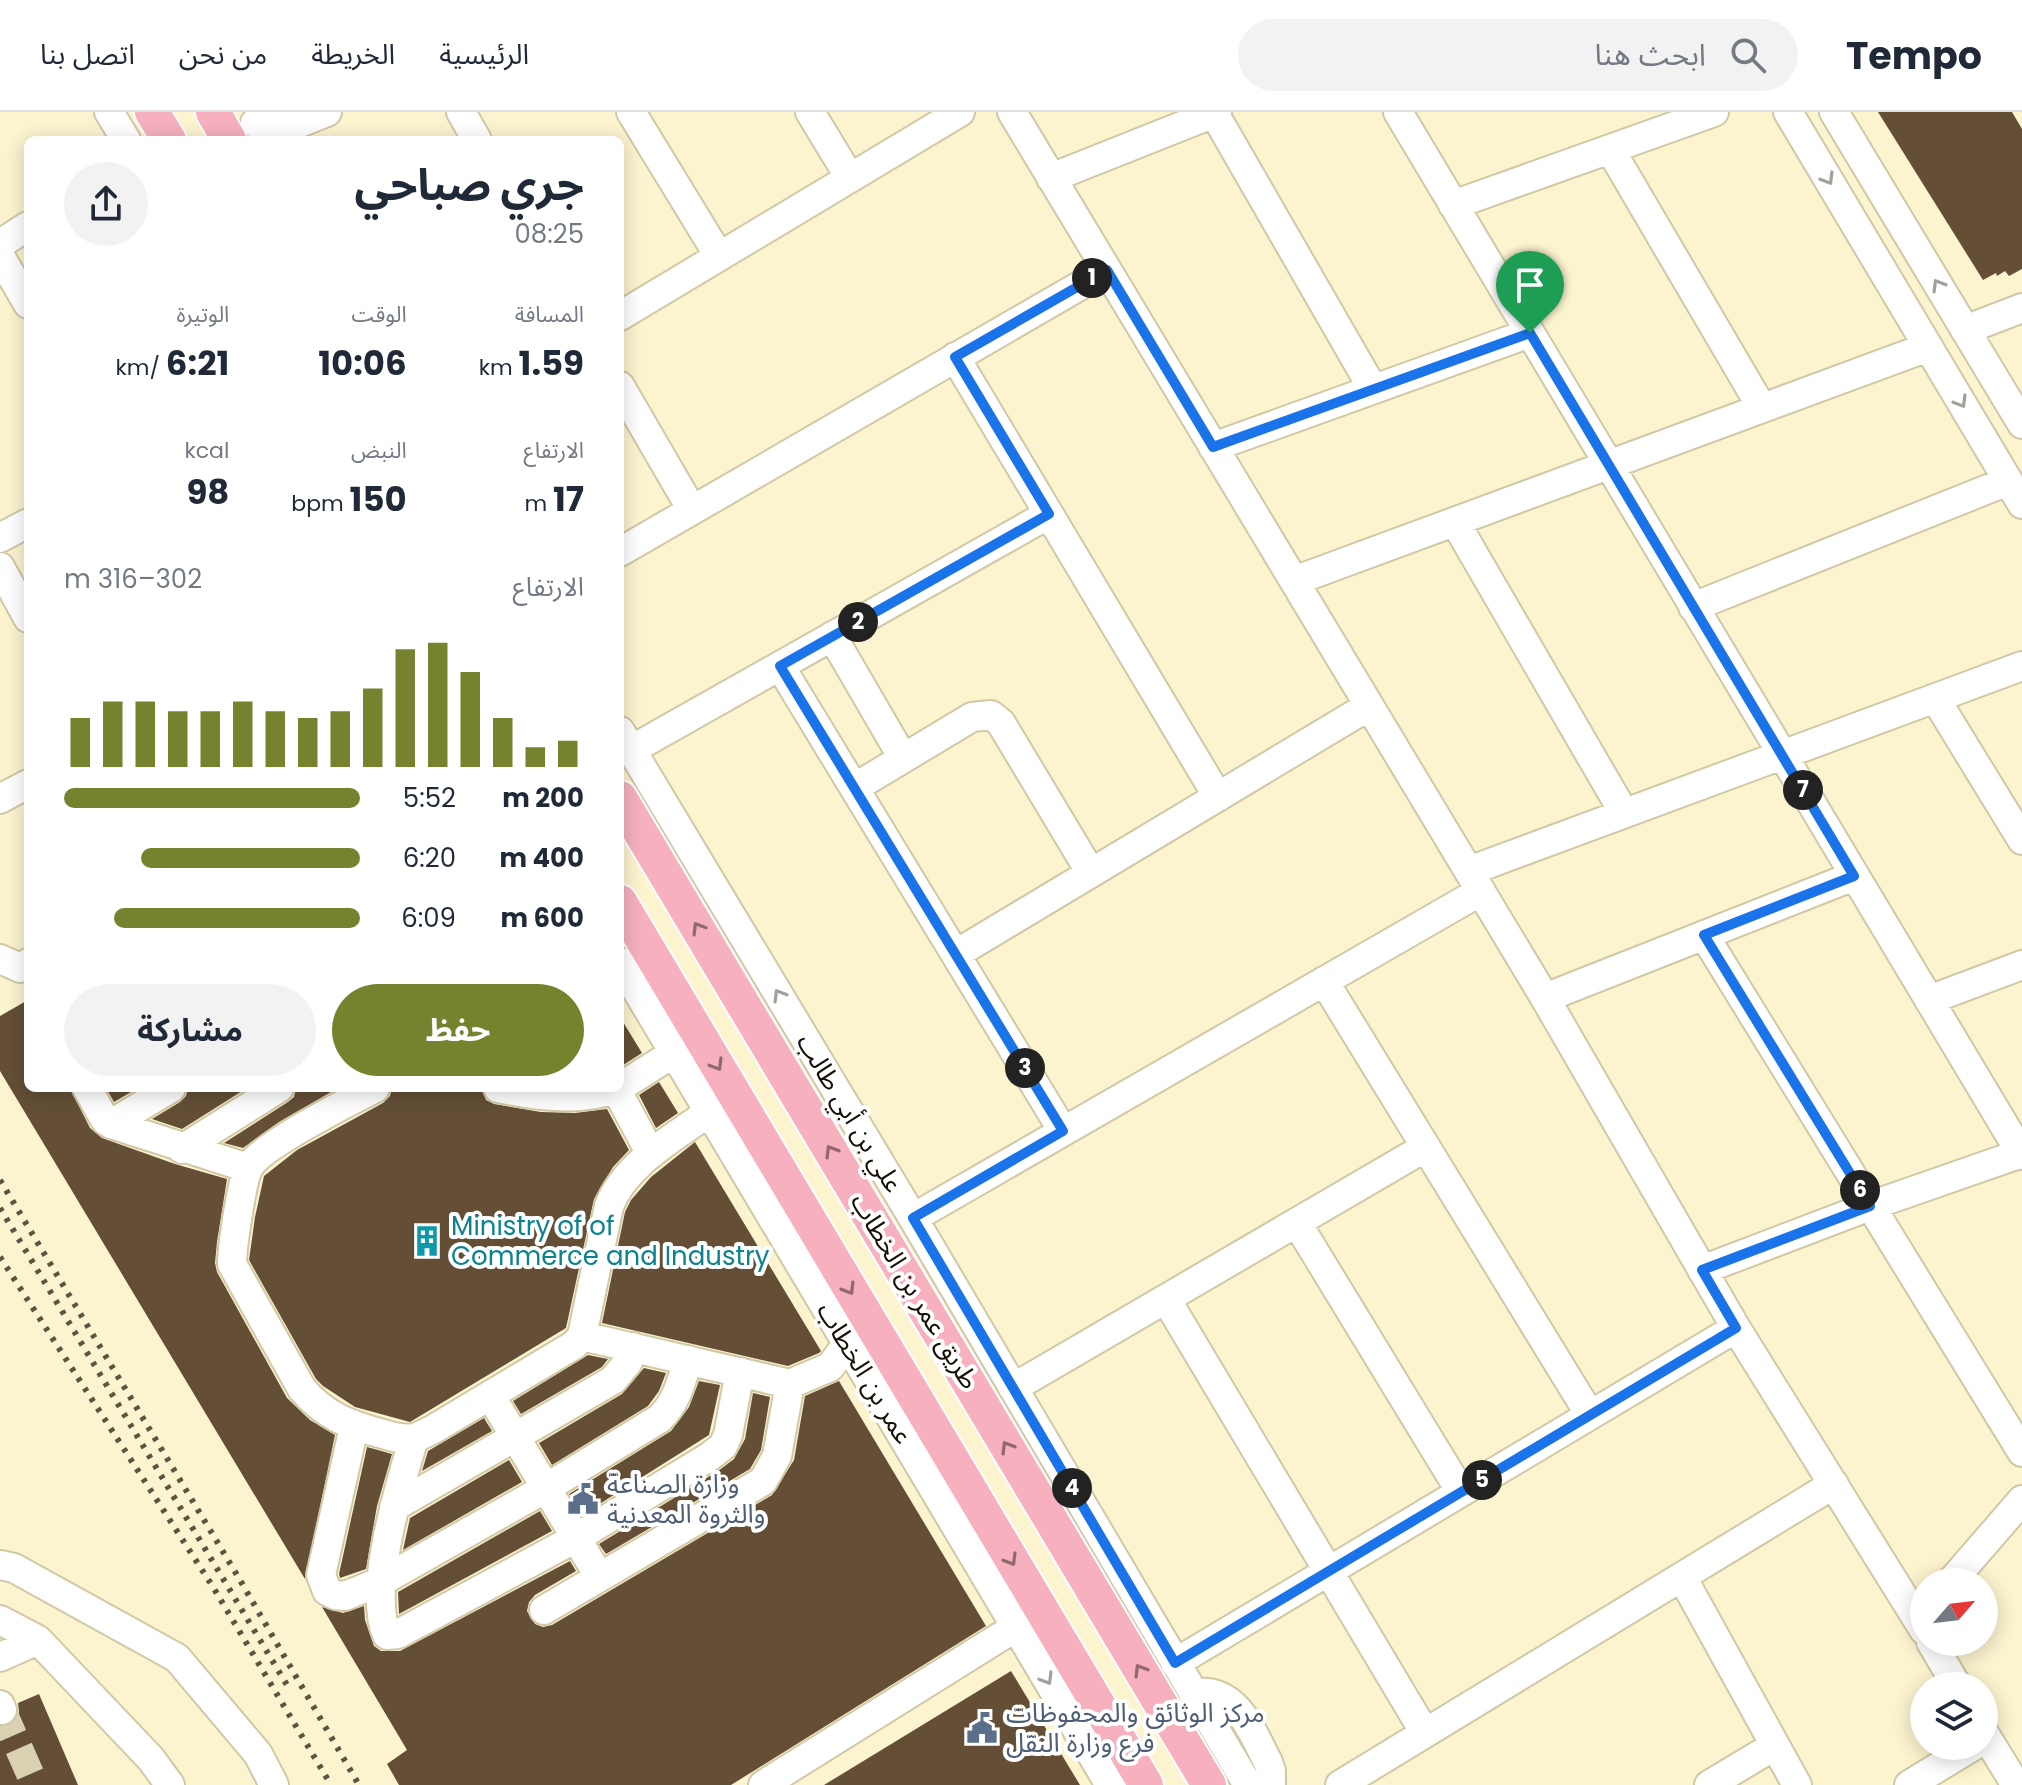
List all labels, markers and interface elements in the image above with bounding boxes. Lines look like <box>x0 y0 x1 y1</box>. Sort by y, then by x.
search box <box>1238 19 1798 91</box>
text: Tempo <box>1846 29 1982 82</box>
text: ابحث هنا <box>1595 33 1706 76</box>
icon: search <box>1726 33 1770 77</box>
text: اتصل بنا <box>40 35 135 74</box>
text: من نحن <box>179 35 267 74</box>
text: الخريطة <box>311 35 395 74</box>
text: الرئيسية <box>439 35 529 74</box>
text: جري صباحي <box>354 154 584 215</box>
button: share <box>64 162 148 246</box>
one-way arrow <box>1818 170 1833 185</box>
text: 08:25 <box>514 216 584 252</box>
pin <box>1496 251 1564 333</box>
pin: 1 <box>1072 258 1112 298</box>
text: 1 <box>1088 262 1096 293</box>
icon: arrive <box>1508 263 1552 307</box>
one-way arrow <box>1932 279 1948 294</box>
text: الوتيرة <box>176 299 229 330</box>
text: الوقت <box>351 299 407 330</box>
text: المسافة <box>515 299 584 330</box>
text: 6:21 <box>166 339 229 387</box>
text: 10:06 <box>318 339 407 387</box>
text: 1.59 <box>519 339 584 387</box>
text: /km <box>115 352 166 383</box>
text: km <box>479 352 519 383</box>
one-way arrow <box>1951 393 1967 408</box>
text: kcal <box>184 435 229 466</box>
text: النبض <box>351 435 407 466</box>
text: الارتفاع <box>524 435 584 466</box>
text: 98 <box>186 468 229 516</box>
text: 150 <box>350 475 407 523</box>
text: 17 <box>553 475 584 523</box>
text: bpm <box>291 488 350 519</box>
text: m <box>524 488 553 519</box>
text: 302–316 m <box>64 561 202 597</box>
text: الارتفاع <box>513 569 584 605</box>
pin: 2 <box>838 602 878 642</box>
text: 2 <box>852 606 864 637</box>
pin: 7 <box>1783 770 1823 810</box>
text: 7 <box>1797 774 1809 805</box>
text: 5:52 <box>403 780 456 816</box>
text: 200 m <box>502 780 584 816</box>
text: 6:20 <box>403 840 456 876</box>
text: 400 m <box>499 840 584 876</box>
text: 6:09 <box>401 900 456 936</box>
text: 600 m <box>500 900 584 936</box>
one-way arrow <box>692 922 708 937</box>
button: مشاركة <box>64 984 316 1076</box>
button: حفظ <box>332 984 584 1076</box>
one-way arrow <box>774 989 789 1004</box>
street label: علي بن أبي طالب <box>787 1027 912 1200</box>
pin: 3 <box>1005 1048 1045 1088</box>
text: 3 <box>1018 1052 1032 1083</box>
one-way arrow <box>707 1056 723 1071</box>
one-way arrow <box>825 1145 841 1160</box>
pin: 6 <box>1840 1170 1880 1210</box>
text: 6 <box>1853 1174 1867 1205</box>
street label: طريق عمر بن الخطاب <box>844 1188 986 1394</box>
place label: Ministry of of Commerce and Industry <box>451 1208 770 1274</box>
building icon: Ministry of of Commerce and Industry <box>410 1224 444 1258</box>
one-way arrow <box>840 1280 855 1295</box>
street label: عمر بن الخطاب <box>811 1297 919 1449</box>
one-way arrow <box>1002 1441 1017 1455</box>
pin: 5 <box>1462 1460 1502 1500</box>
text: 5 <box>1475 1464 1489 1495</box>
place label: وزارة الصناعة والثروة المعدنية <box>607 1466 765 1532</box>
pin: 4 <box>1052 1468 1092 1508</box>
text: 4 <box>1065 1472 1079 1503</box>
public building icon: وزارة الصناعة والثروة المعدنية <box>566 1482 600 1516</box>
one-way arrow <box>1001 1551 1017 1566</box>
north arrow <box>1910 1568 1998 1656</box>
map controls <box>1910 1568 1998 1760</box>
one-way arrow <box>1135 1664 1150 1679</box>
one-way arrow <box>1037 1670 1052 1685</box>
button: layers <box>1910 1672 1998 1760</box>
place label: مركز الوثائق والمحفوظات فرع وزارة النقل <box>1006 1695 1265 1762</box>
public building icon: مركز الوثائق والمحفوظات فرع وزارة النقل <box>965 1711 999 1745</box>

